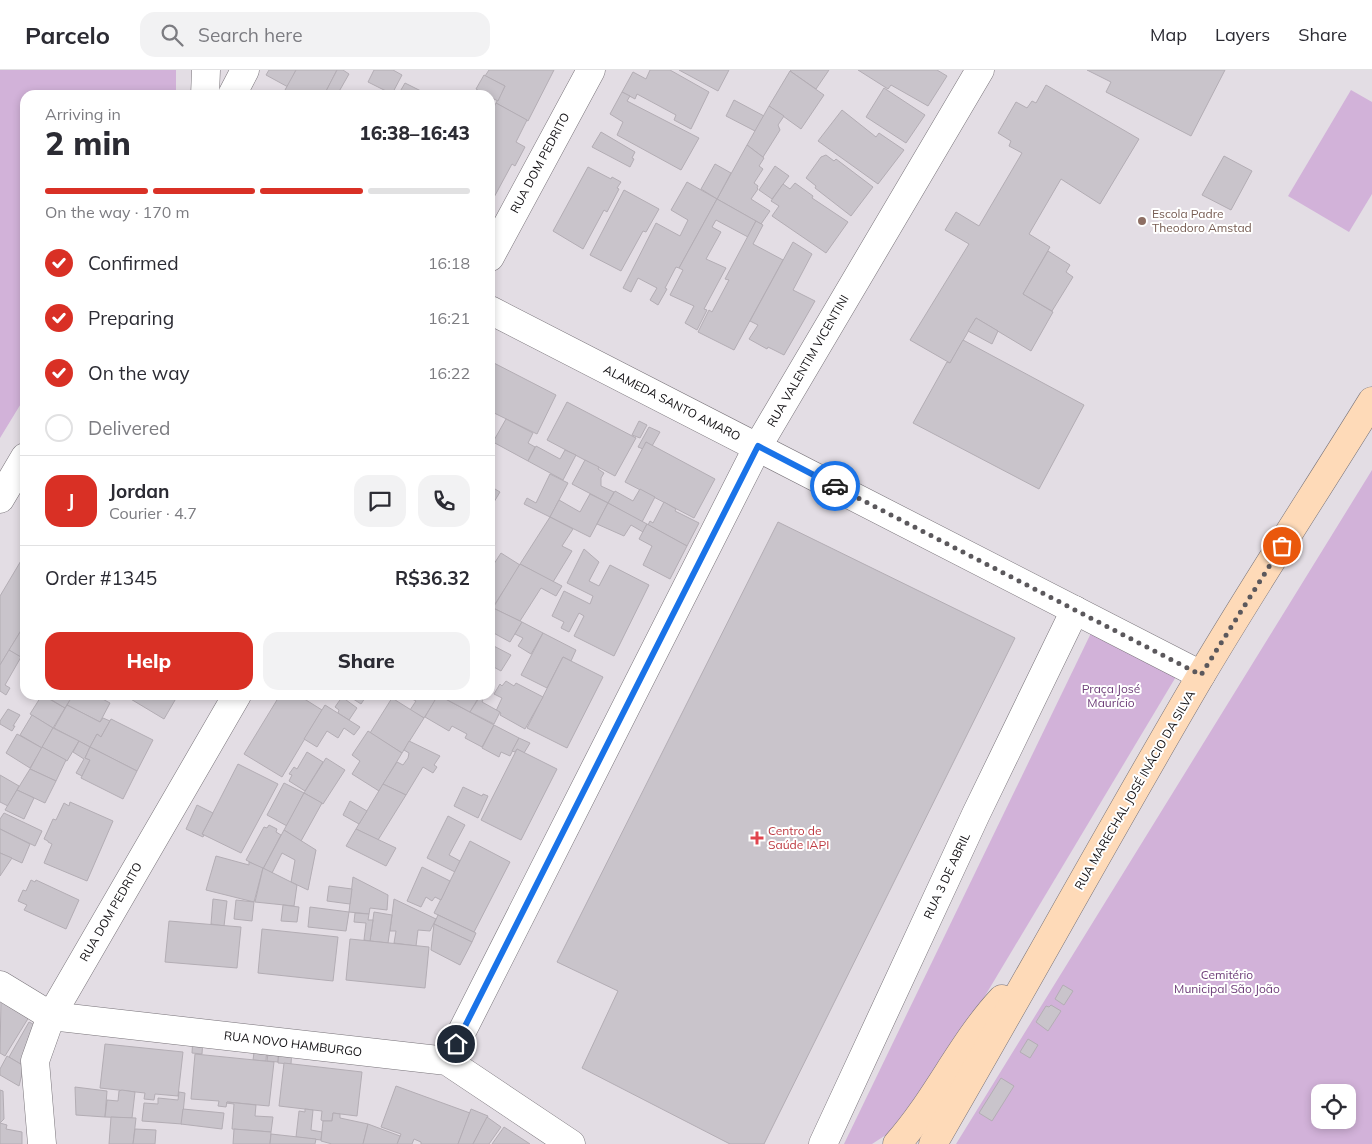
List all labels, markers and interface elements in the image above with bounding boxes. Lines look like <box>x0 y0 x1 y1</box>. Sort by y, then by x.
search box <box>140 12 490 57</box>
text: Parcelo <box>25 20 110 50</box>
icon: search <box>158 21 186 49</box>
text: Search here <box>198 23 302 47</box>
text: Map <box>1150 23 1187 46</box>
text: Layers <box>1215 23 1270 46</box>
text: Share <box>1298 23 1347 46</box>
text: Arriving in <box>45 104 121 124</box>
street label: RUA DOM PEDRITO <box>507 110 572 216</box>
text: 16:38–16:43 <box>359 121 470 145</box>
text: 2 min <box>45 123 131 163</box>
text: On the way · 170 m <box>45 202 190 222</box>
place label: Escola Padre Theodoro Amstad <box>1152 206 1252 235</box>
marker: Escola Padre Theodoro Amstad <box>1136 215 1148 227</box>
icon: check <box>45 249 73 277</box>
text: Confirmed <box>88 251 179 275</box>
text: 16:18 <box>428 253 470 273</box>
street label: RUA VALENTIM VICENTINI <box>764 292 852 429</box>
icon: check <box>45 304 73 332</box>
text: Preparing <box>88 306 174 330</box>
text: 16:21 <box>428 308 470 328</box>
icon: check <box>45 359 73 387</box>
text: On the way <box>88 361 190 385</box>
street label: ALAMEDA SANTO AMARO <box>601 361 743 444</box>
text: 16:22 <box>428 363 470 383</box>
text: Delivered <box>88 416 170 440</box>
courier <box>810 461 860 511</box>
icon: car <box>821 472 849 500</box>
button: chat <box>354 475 406 527</box>
button: phone <box>418 475 470 527</box>
text: Jordan <box>109 479 169 503</box>
text: J <box>68 489 74 513</box>
text: Courier · 4.7 <box>109 503 197 523</box>
pin <box>1261 525 1303 567</box>
icon: bag <box>1268 532 1296 560</box>
text: Order #1345 <box>45 566 157 590</box>
text: R$36.32 <box>395 566 470 590</box>
button: Help <box>45 632 253 690</box>
button: Share <box>263 632 470 690</box>
park label: Praça José Maurício <box>1082 681 1140 710</box>
street label: RUA MARECHAL JOSÉ INÁCIO DA SILVA <box>1071 687 1198 892</box>
place label: Centro de Saúde IAPI <box>768 823 829 852</box>
street label: RUA 3 DE ABRIL <box>920 830 973 921</box>
marker: Centro de Saúde IAPI <box>750 831 764 845</box>
street label: RUA DOM PEDRITO <box>76 860 145 964</box>
park label: Cemitério Municipal São João <box>1174 967 1280 996</box>
pin <box>435 1023 477 1065</box>
street label: RUA NOVO HAMBURGO <box>223 1028 363 1059</box>
icon: home <box>442 1030 470 1058</box>
map controls <box>1311 1084 1356 1129</box>
button: locate <box>1311 1084 1356 1129</box>

